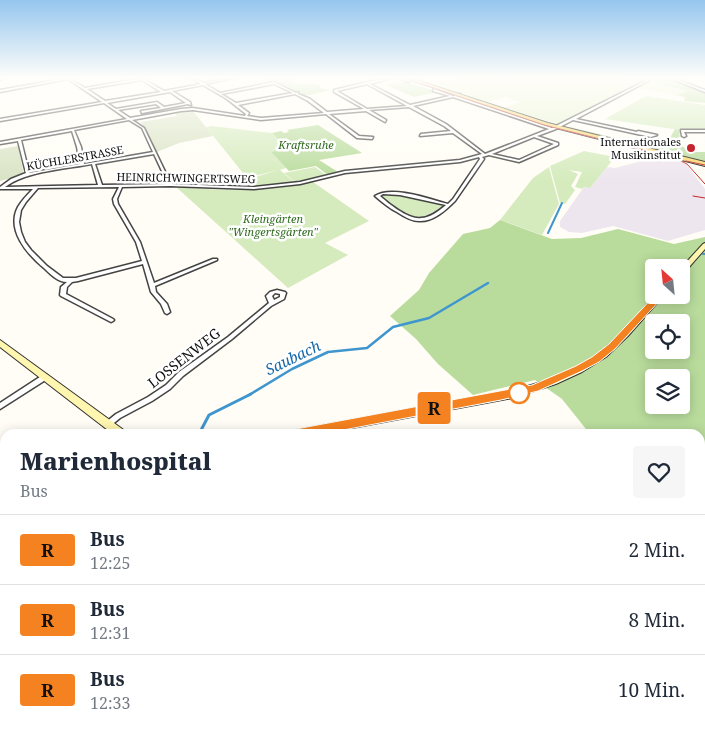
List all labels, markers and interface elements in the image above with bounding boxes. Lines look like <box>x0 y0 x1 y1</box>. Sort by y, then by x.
place label: Internationales Musikinstitut <box>600 134 681 162</box>
park label: Kraftsruhe <box>277 137 334 152</box>
street label: KÜCHLERSTRASSE <box>25 142 125 173</box>
marker: Internationales Musikinstitut <box>685 142 697 154</box>
street label: HEINRICHWINGERTSWEG <box>116 169 256 186</box>
park label: Kleingärten "Wingertsgärten" <box>228 211 318 239</box>
north arrow <box>645 259 690 304</box>
map controls <box>645 259 690 414</box>
button: locate <box>645 314 690 359</box>
street label: LOSSENWEG <box>144 323 224 392</box>
water label: Saubach <box>262 335 324 379</box>
button: layers <box>645 369 690 414</box>
unlabelled marker <box>508 382 530 404</box>
line badge: R <box>418 392 450 424</box>
text: R <box>428 396 440 420</box>
text: Marienhospital <box>20 444 211 477</box>
button: heart <box>633 446 685 498</box>
text: Bus <box>20 480 48 502</box>
text: Bus <box>90 526 125 552</box>
text: 2 Min. <box>629 537 685 563</box>
text: R <box>41 538 54 562</box>
text: 12:25 <box>90 552 130 574</box>
text: Bus <box>90 596 125 622</box>
text: 8 Min. <box>629 607 685 633</box>
text: R <box>41 608 54 632</box>
text: 12:31 <box>90 622 130 644</box>
text: Bus <box>90 666 125 692</box>
text: 10 Min. <box>618 677 685 703</box>
text: R <box>41 678 54 702</box>
text: 12:33 <box>90 692 130 714</box>

